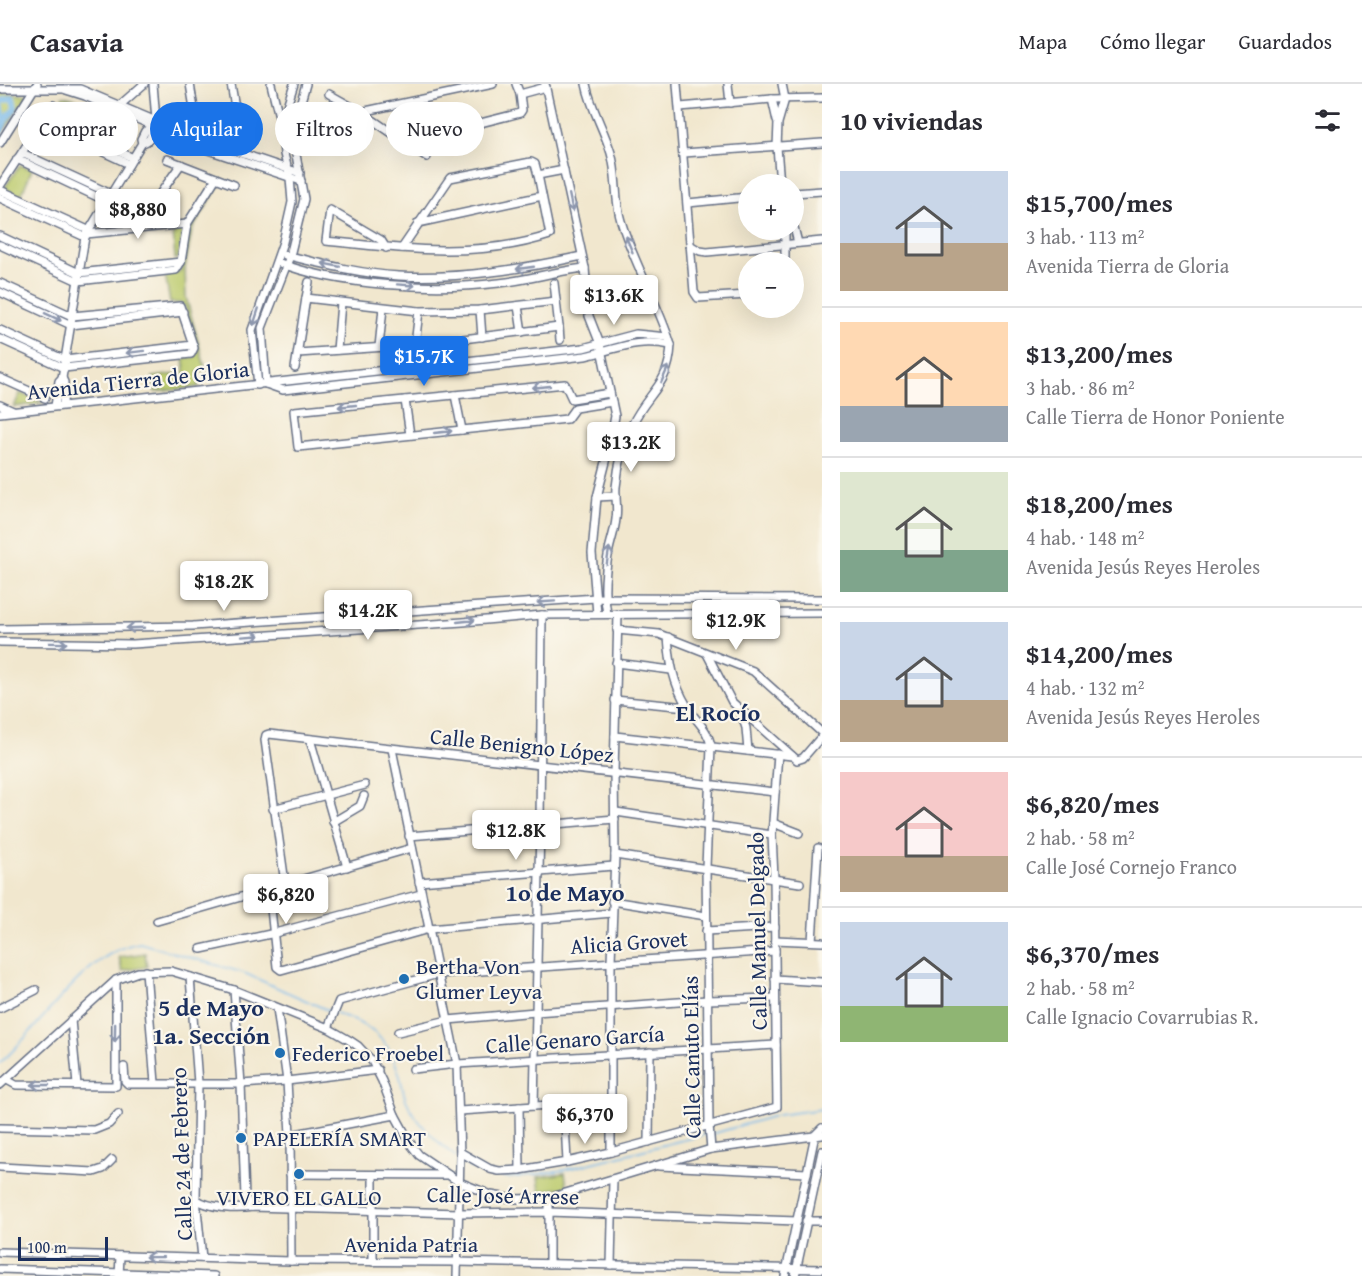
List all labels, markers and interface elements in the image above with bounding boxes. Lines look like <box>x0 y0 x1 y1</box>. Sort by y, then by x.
text: Casavia <box>30 21 124 62</box>
text: Mapa <box>1019 26 1067 57</box>
text: Cómo llegar <box>1100 26 1205 57</box>
text: Guardados <box>1238 26 1332 57</box>
text: 10 viviendas <box>840 101 983 140</box>
chip: Comprar <box>18 102 138 156</box>
chip: Alquilar <box>150 102 263 156</box>
chip: Filtros <box>275 102 374 156</box>
chip: Nuevo <box>386 102 484 156</box>
icon: filters <box>1311 104 1344 137</box>
map controls <box>738 174 804 318</box>
button: + <box>738 174 804 240</box>
text: $15,700/mes <box>1026 183 1173 222</box>
pin: $8,880 <box>89 189 187 240</box>
one-way arrow <box>566 193 577 212</box>
text: $8,880 <box>109 194 167 223</box>
icon: home <box>888 195 960 267</box>
text: 3 hab. · 113 m² <box>1026 222 1144 251</box>
one-way arrow <box>623 235 634 254</box>
text: Avenida Tierra de Gloria <box>1026 251 1229 280</box>
button: − <box>738 252 804 318</box>
one-way arrow <box>322 258 341 270</box>
one-way arrow <box>515 262 535 273</box>
pin: $13.6K <box>565 275 663 326</box>
one-way arrow <box>395 280 415 291</box>
text: $13.6K <box>584 280 644 309</box>
one-way arrow <box>250 307 261 326</box>
one-way arrow <box>44 311 62 323</box>
text: $13,200/mes <box>1026 334 1173 373</box>
pin: $15.7K <box>375 336 473 387</box>
text: $15.7K <box>394 341 454 370</box>
icon: home <box>888 346 960 418</box>
one-way arrow <box>126 347 146 358</box>
street label: Avenida Tierra de Gloria <box>25 352 251 408</box>
one-way arrow <box>660 366 671 384</box>
text: 3 hab. · 86 m² <box>1026 373 1135 402</box>
one-way arrow <box>531 382 551 393</box>
one-way arrow <box>337 401 357 412</box>
text: Calle Tierra de Honor Poniente <box>1026 402 1285 431</box>
pin: $13.2K <box>582 422 680 473</box>
one-way arrow <box>433 426 453 437</box>
text: $13.2K <box>601 427 661 456</box>
text: $18,200/mes <box>1026 484 1173 523</box>
icon: home <box>888 496 960 568</box>
text: 4 hab. · 148 m² <box>1026 523 1144 552</box>
one-way arrow <box>603 546 614 566</box>
text: Avenida Jesús Reyes Heroles <box>1026 552 1260 581</box>
pin: $18.2K <box>175 561 273 612</box>
text: $18.2K <box>194 566 254 595</box>
pin: $14.2K <box>319 590 417 641</box>
text: $14.2K <box>338 595 398 624</box>
one-way arrow <box>537 597 556 608</box>
pin: $12.9K <box>687 600 785 651</box>
text: $12.9K <box>706 605 766 634</box>
one-way arrow <box>456 615 476 626</box>
one-way arrow <box>125 622 145 634</box>
one-way arrow <box>241 630 260 641</box>
text: $14,200/mes <box>1026 634 1173 673</box>
one-way arrow <box>48 637 68 649</box>
icon: home <box>888 646 960 718</box>
text: 4 hab. · 132 m² <box>1026 673 1144 702</box>
district label: El Rocío <box>676 695 760 730</box>
text: Avenida Jesús Reyes Heroles <box>1026 702 1260 731</box>
street label: Calle Benigno López <box>429 719 616 771</box>
text: $6,820/mes <box>1026 784 1159 823</box>
icon: home <box>888 796 960 868</box>
pin: $12.8K <box>467 810 565 861</box>
text: $12.8K <box>486 815 546 844</box>
text: 2 hab. · 58 m² <box>1026 823 1135 852</box>
street label: Calle Manuel Delgado <box>739 832 775 1030</box>
text: Calle José Cornejo Franco <box>1026 852 1237 881</box>
pin: $6,820 <box>237 874 335 925</box>
district label: 1o de Mayo <box>506 875 625 910</box>
text: $6,820 <box>257 879 315 908</box>
street label: Alicia Grovet <box>569 922 689 962</box>
text: $6,370/mes <box>1026 934 1159 973</box>
icon: home <box>888 946 960 1018</box>
place label: Bertha Von Glumer Leyva <box>416 950 543 1007</box>
marker: Bertha Von Glumer Leyva <box>397 972 411 986</box>
text: 2 hab. · 58 m² <box>1026 973 1135 1002</box>
street label: Calle Canuto Elías <box>674 975 708 1139</box>
district label: 5 de Mayo 1a. Sección <box>152 990 270 1053</box>
text: Calle Ignacio Covarrubias R. <box>1026 1002 1258 1031</box>
street label: Calle Genaro García <box>485 1017 666 1061</box>
one-way arrow <box>109 1022 121 1042</box>
place label: Federico Froebel <box>292 1037 444 1069</box>
marker: Federico Froebel <box>273 1046 287 1060</box>
street label: Calle 24 de Febrero <box>162 1067 200 1241</box>
one-way arrow <box>30 1079 50 1091</box>
pin: $6,370 <box>536 1094 634 1145</box>
text: $6,370 <box>556 1099 614 1128</box>
place label: PAPELERÍA SMART <box>253 1122 426 1154</box>
marker: PAPELERÍA SMART <box>234 1131 248 1145</box>
marker: VIVERO EL GALLO <box>292 1167 306 1181</box>
street label: Calle José Arrese <box>427 1178 579 1212</box>
place label: VIVERO EL GALLO <box>216 1181 382 1213</box>
street label: Avenida Patria <box>344 1228 479 1260</box>
scale bar <box>18 1234 108 1262</box>
text: 100 m <box>27 1235 67 1259</box>
one-way arrow <box>144 1251 164 1262</box>

